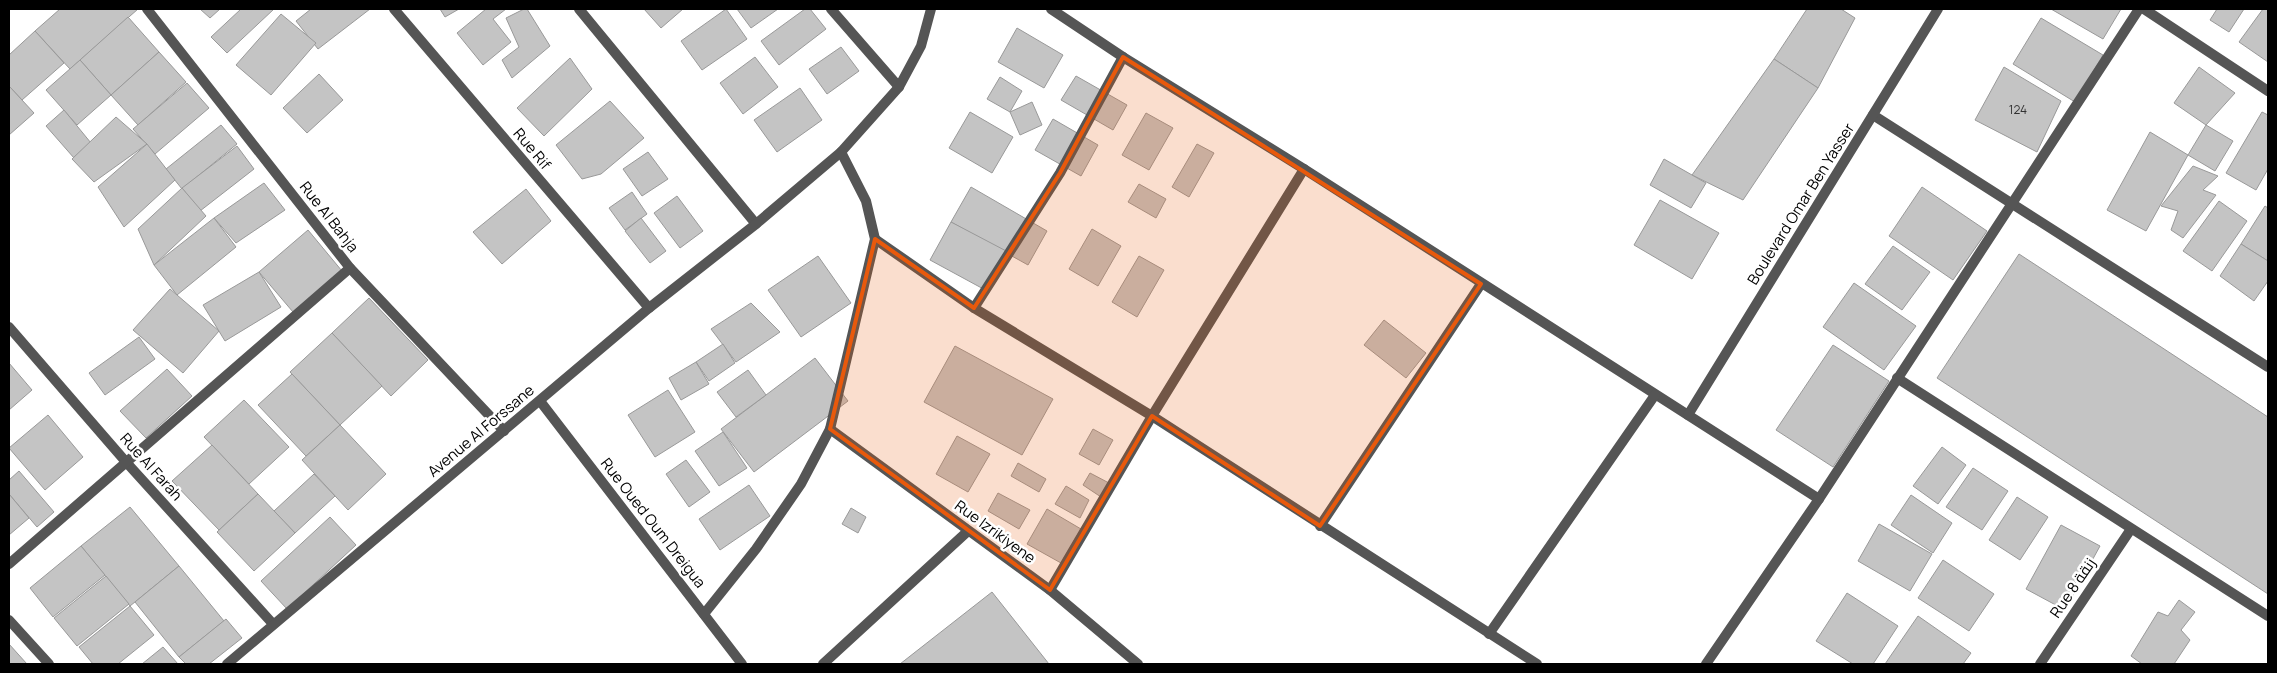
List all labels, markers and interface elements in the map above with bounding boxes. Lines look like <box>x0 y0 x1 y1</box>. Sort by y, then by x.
house number: 124 <box>2009 101 2027 118</box>
street label: Boulevard Omar Ben Yasser <box>1742 118 1859 289</box>
street label: Rue Rif <box>509 123 556 174</box>
street label: Rue Al Bahja <box>295 177 364 257</box>
street label: Avenue Al Forssane <box>423 380 539 482</box>
street label: Rue Al Farah <box>115 428 187 505</box>
street label: Rue Oued Oum Dreigua <box>596 453 711 592</box>
street label: Rue Izrikiyene <box>951 495 1040 568</box>
street label: Rue 8 زنقة <box>2045 554 2100 622</box>

